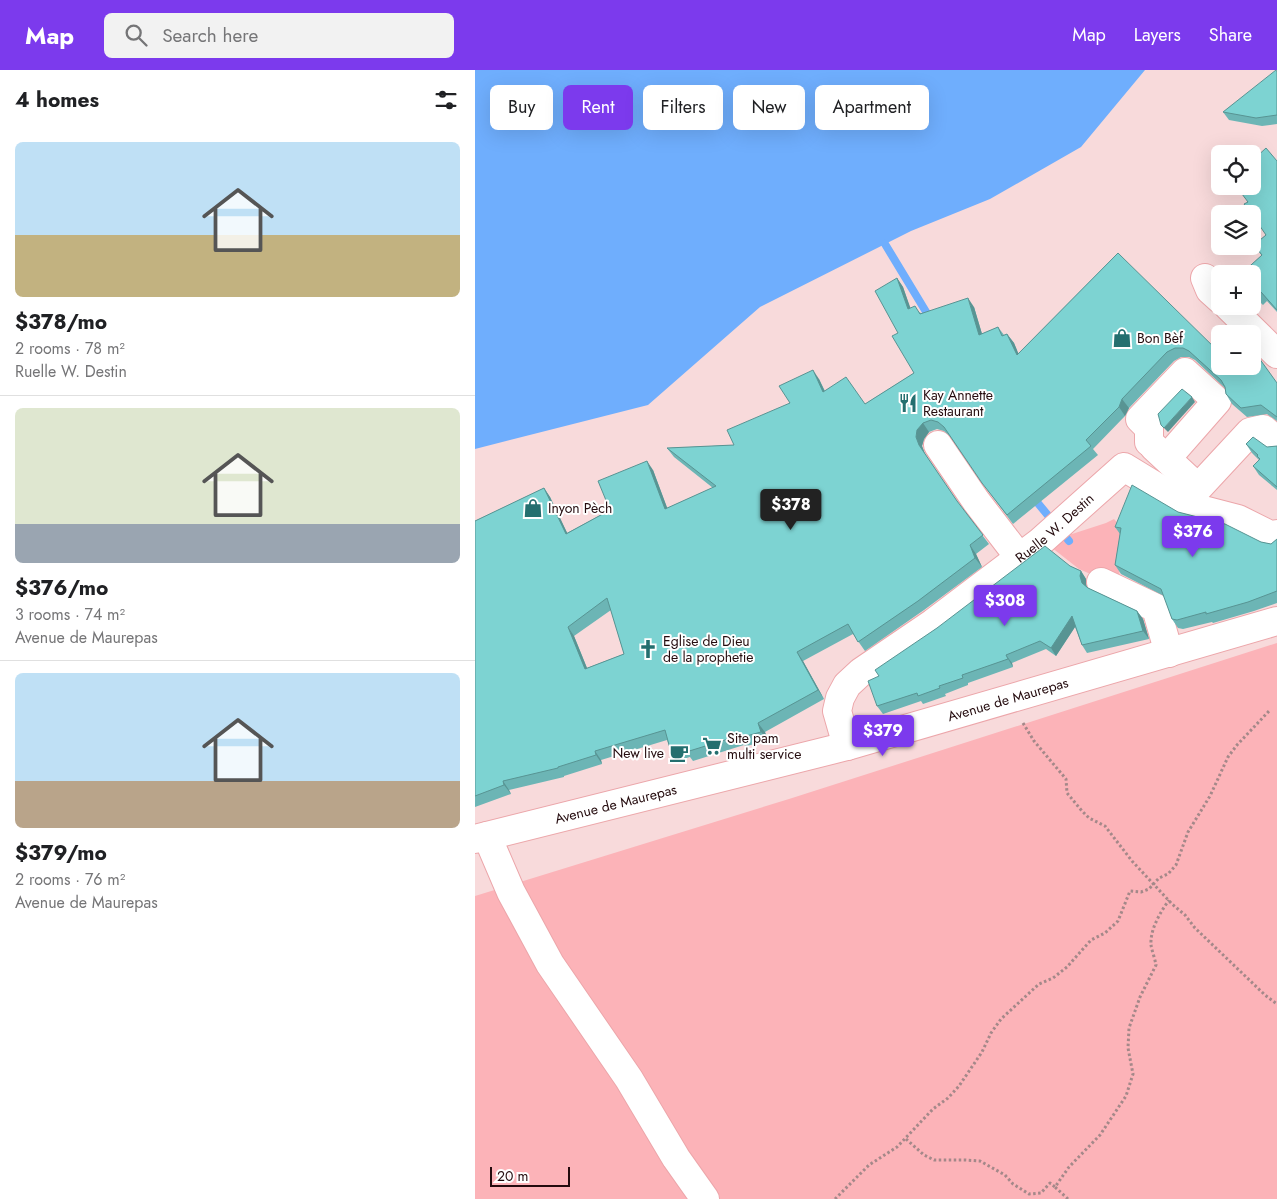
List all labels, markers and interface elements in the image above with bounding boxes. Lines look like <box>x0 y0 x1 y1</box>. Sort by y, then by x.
search box <box>104 13 454 58</box>
text: Map <box>25 18 74 53</box>
icon: search <box>122 21 150 49</box>
text: Search here <box>162 22 258 49</box>
text: Map <box>1072 22 1106 48</box>
text: Layers <box>1134 22 1181 48</box>
text: Share <box>1209 22 1252 48</box>
text: 4 homes <box>15 85 99 115</box>
chip: Buy <box>490 85 553 130</box>
chip: Rent <box>563 85 633 130</box>
chip: Filters <box>643 85 723 130</box>
chip: New <box>733 85 805 130</box>
chip: Apartment <box>815 85 929 130</box>
icon: filters <box>432 86 460 114</box>
map controls <box>1211 145 1261 375</box>
button: locate <box>1211 145 1261 195</box>
icon: home <box>193 175 283 265</box>
button: layers <box>1211 205 1261 255</box>
button: + <box>1211 265 1261 315</box>
text: $378/mo <box>15 307 107 337</box>
button: − <box>1211 325 1261 375</box>
shop icon: Bon Bèf <box>1111 327 1133 349</box>
place label: Bon Bèf <box>1137 328 1184 348</box>
text: 2 rooms · 78 m² <box>15 337 125 360</box>
text: Ruelle W. Destin <box>15 360 127 383</box>
place label: Kay Annette Restaurant <box>923 385 993 421</box>
restaurant icon: Kay Annette Restaurant <box>897 392 919 414</box>
icon: home <box>193 440 283 530</box>
pin: $378 <box>761 488 821 531</box>
street label: Ruelle W. Destin <box>1011 489 1098 567</box>
text: $378 <box>771 493 811 516</box>
shop icon: Inyon Pèch <box>522 497 544 519</box>
place label: Inyon Pèch <box>548 498 612 518</box>
pin: $376 <box>1163 516 1223 558</box>
text: $376 <box>1173 520 1213 543</box>
text: $376/mo <box>15 573 108 603</box>
pin: $308 <box>975 584 1035 627</box>
text: $308 <box>985 589 1025 612</box>
text: 3 rooms · 74 m² <box>15 603 125 626</box>
text: Avenue de Maurepas <box>15 626 158 649</box>
place label: Eglise de Dieu de la prophetie <box>663 631 754 667</box>
church icon: Eglise de Dieu de la prophetie <box>637 638 659 660</box>
street label: Avenue de Maurepas <box>945 672 1071 726</box>
icon: home <box>193 705 283 795</box>
pin: $379 <box>853 714 913 757</box>
text: $379 <box>863 719 903 742</box>
place label: Site pam multi service <box>727 728 801 764</box>
supermarket icon: Site pam multi service <box>701 735 723 757</box>
cafe icon: New live <box>668 742 690 764</box>
place label: New live <box>612 743 664 763</box>
street label: Avenue de Maurepas <box>553 779 679 829</box>
text: $379/mo <box>15 838 107 868</box>
text: 2 rooms · 76 m² <box>15 868 125 891</box>
text: Avenue de Maurepas <box>15 891 158 914</box>
scale bar <box>490 1164 570 1187</box>
text: 20 m <box>497 1166 529 1186</box>

